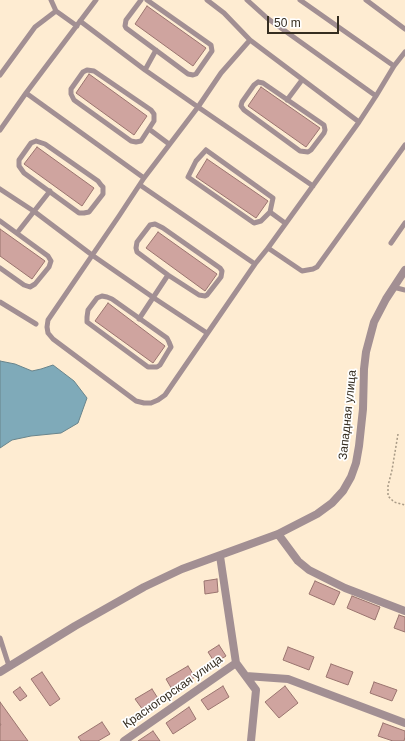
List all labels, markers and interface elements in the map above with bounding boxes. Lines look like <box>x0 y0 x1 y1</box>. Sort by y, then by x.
scale bar <box>269 8 341 34</box>
text: 50 m <box>274 16 301 30</box>
street label: Западная улица <box>336 369 360 461</box>
street label: Красногорская улица <box>120 652 226 732</box>

